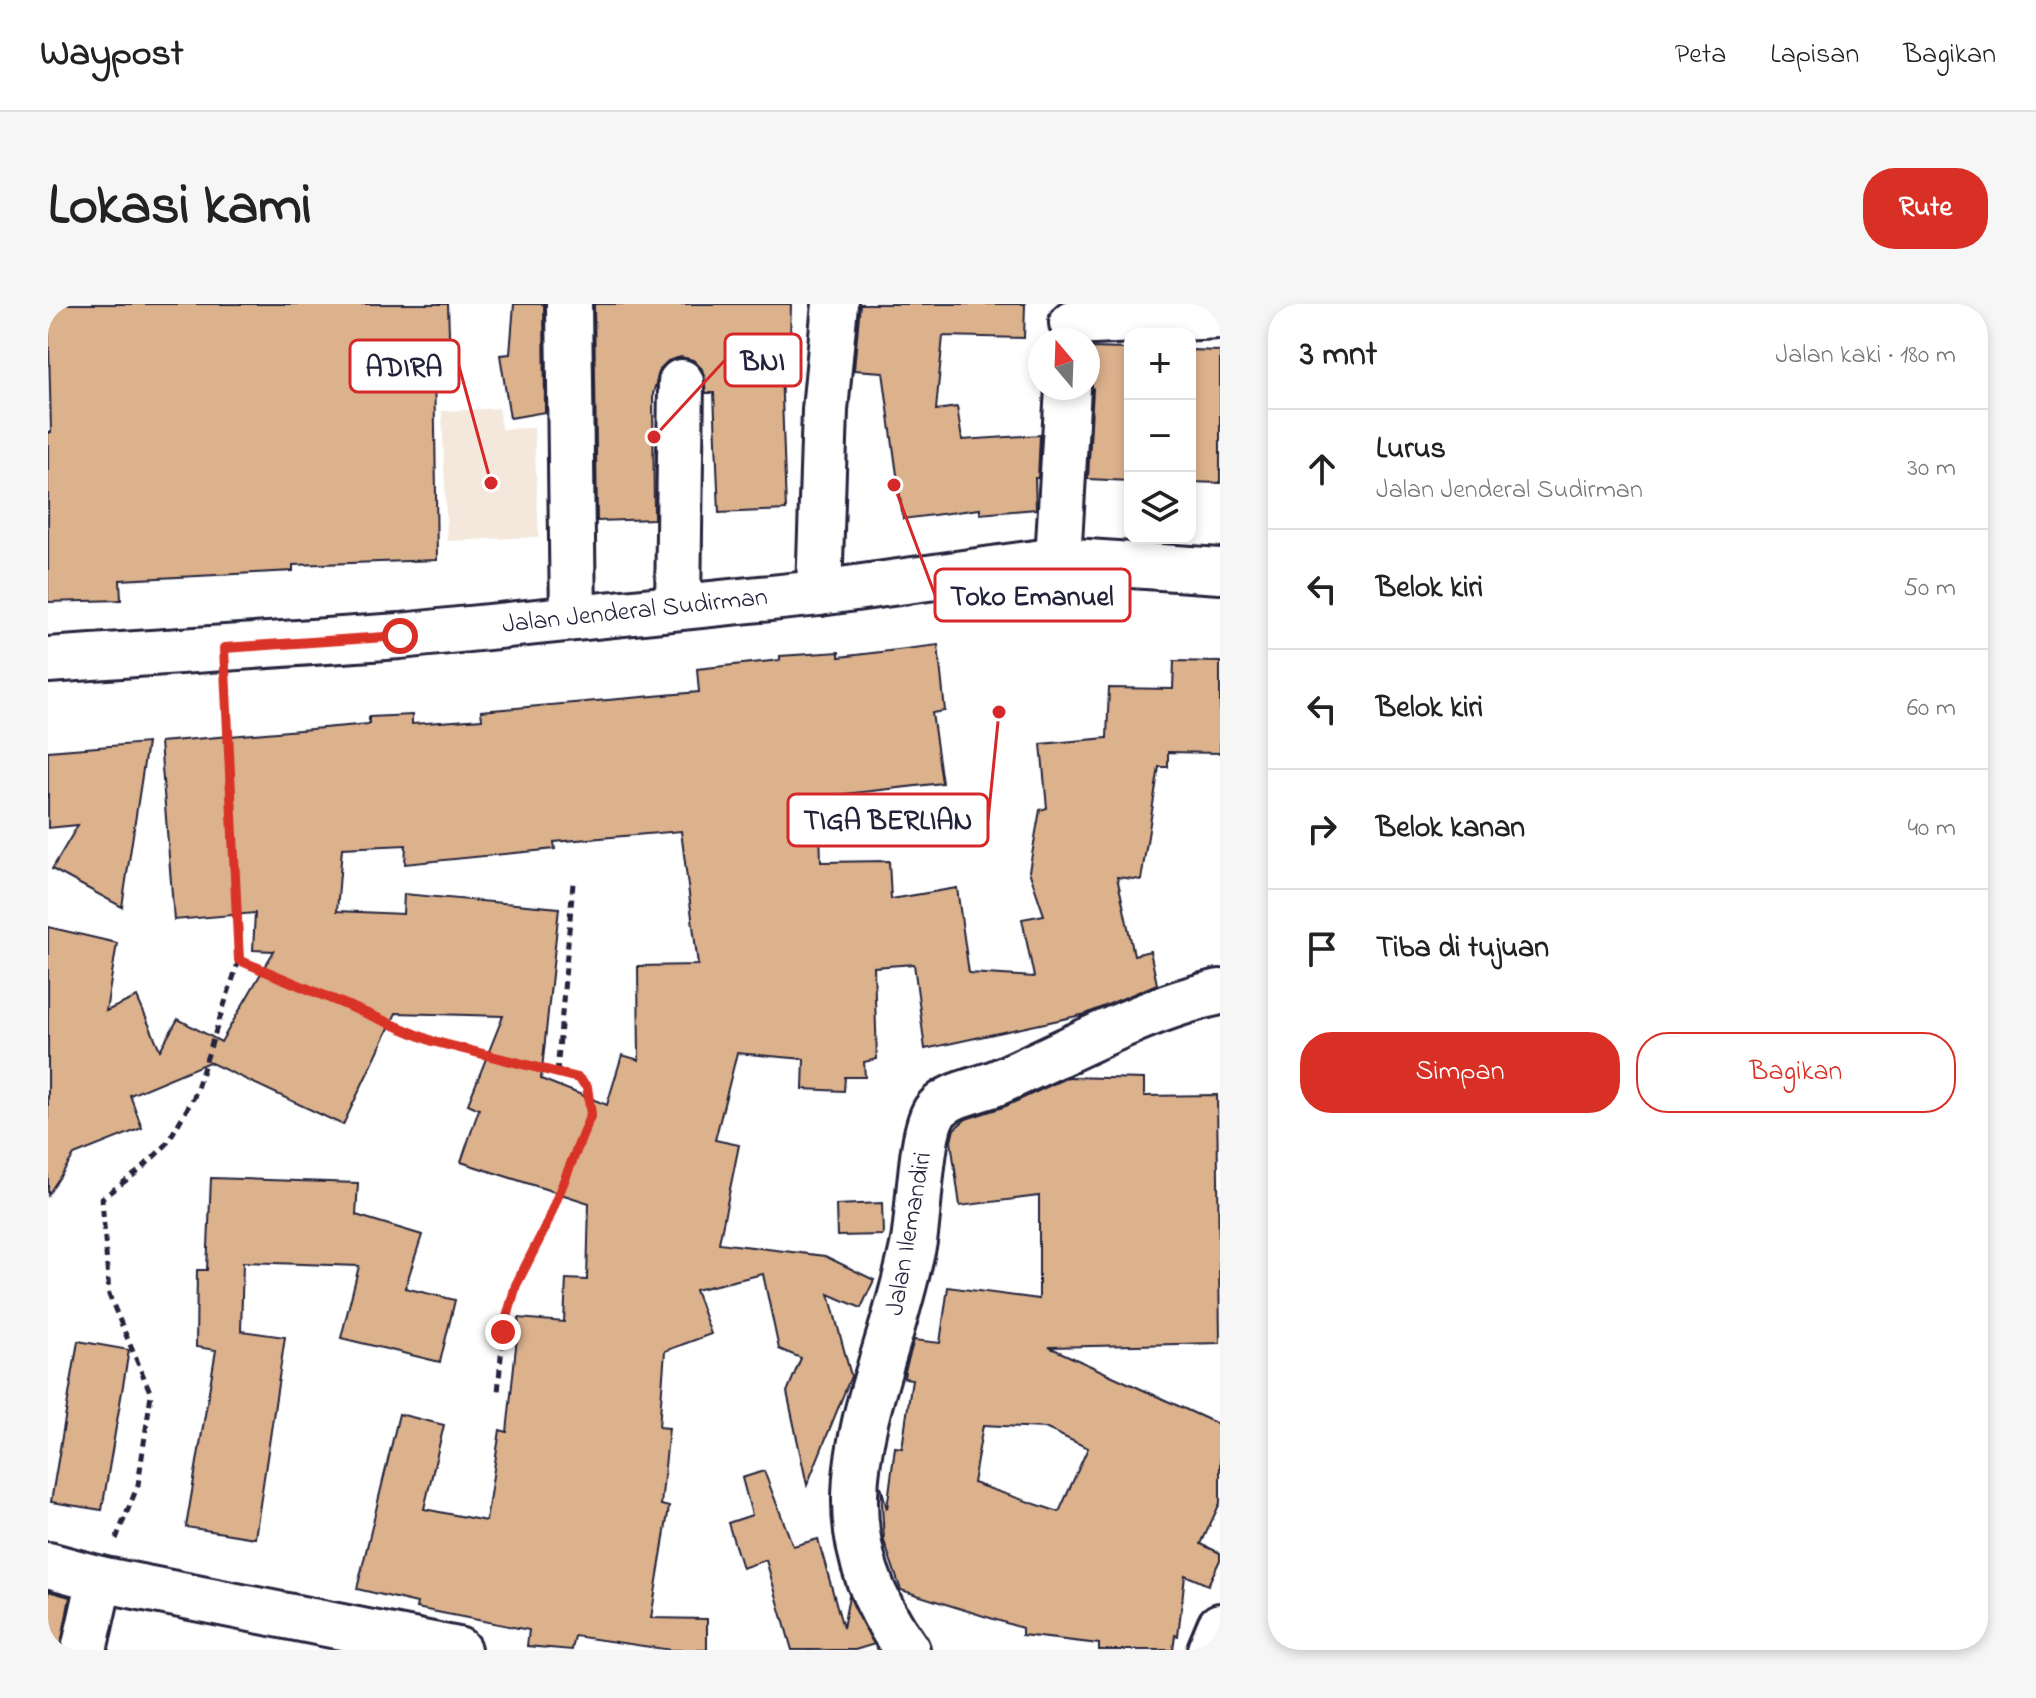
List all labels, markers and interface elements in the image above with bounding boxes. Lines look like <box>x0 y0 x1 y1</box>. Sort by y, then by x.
text: Waypost <box>40 27 184 83</box>
text: Peta <box>1675 35 1726 76</box>
text: Lapisan <box>1770 35 1859 76</box>
text: Bagikan <box>1903 35 1996 76</box>
text: Lokasi kami <box>48 168 312 249</box>
button: Rute <box>1863 168 1988 249</box>
north arrow <box>1028 328 1100 400</box>
map controls <box>1124 328 1196 544</box>
button: + <box>1124 328 1196 400</box>
text: 3 mnt <box>1300 331 1377 381</box>
callout: BNI <box>725 334 801 386</box>
text: Jalan kaki · 180 m <box>1776 337 1956 375</box>
callout: ADIRA <box>350 340 459 392</box>
text: BNI <box>739 343 785 384</box>
text: ADIRA <box>365 349 443 390</box>
button: − <box>1124 400 1196 472</box>
text: Lurus <box>1376 428 1446 472</box>
icon: ahead <box>1300 447 1344 491</box>
text: 30 m <box>1907 450 1956 488</box>
button: layers <box>1124 472 1196 544</box>
text: Jalan Jenderal Sudirman <box>1376 472 1643 510</box>
icon: left <box>1300 567 1344 611</box>
text: Belok kiri <box>1376 567 1483 611</box>
callout: Toko Emanuel <box>935 569 1130 621</box>
text: 50 m <box>1903 570 1956 608</box>
text: Toko Emanuel <box>950 578 1114 619</box>
street label: Jalan Jenderal Sudirman <box>500 579 770 645</box>
route start <box>382 618 418 654</box>
icon: left <box>1300 687 1344 731</box>
text: Belok kiri <box>1376 687 1483 731</box>
text: 60 m <box>1907 690 1956 728</box>
callout: TIGA BERLIAN <box>788 794 988 846</box>
text: TIGA BERLIAN <box>804 802 972 843</box>
icon: right <box>1300 807 1344 851</box>
text: Belok kanan <box>1376 807 1525 851</box>
text: 40 m <box>1907 810 1956 848</box>
icon: arrive <box>1300 927 1344 971</box>
text: Tiba di tujuan <box>1376 927 1549 971</box>
button: Simpan <box>1300 1032 1620 1113</box>
button: Bagikan <box>1636 1032 1956 1113</box>
street label: Jalan Ilemandiri <box>877 1149 943 1319</box>
route end <box>485 1314 521 1350</box>

